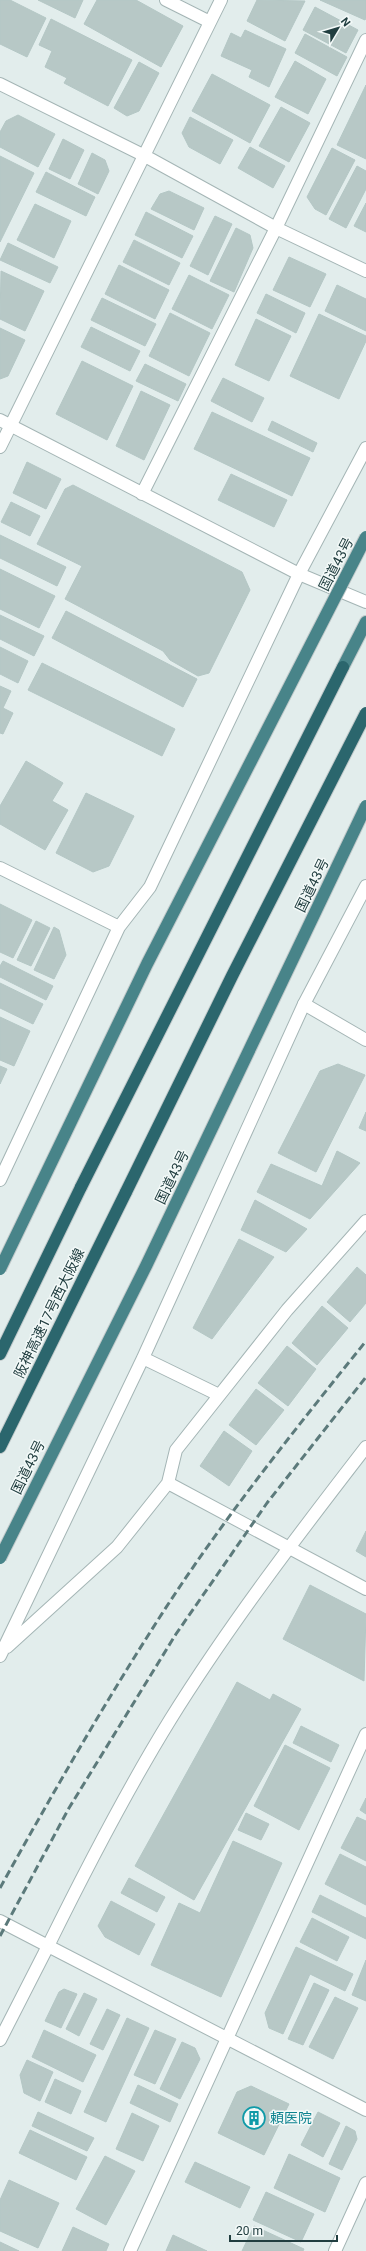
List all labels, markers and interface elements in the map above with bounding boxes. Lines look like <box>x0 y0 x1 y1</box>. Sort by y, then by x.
north arrow <box>318 8 358 48</box>
text: N <box>338 15 353 29</box>
street label: 国道43号 <box>316 535 356 593</box>
street label: 国道43号 <box>292 856 332 914</box>
street label: 国道43号 <box>152 1148 192 1206</box>
street label: 阪神高速17号西大阪線 <box>11 1246 87 1380</box>
street label: 国道43号 <box>8 1438 48 1496</box>
building icon: 頼医院 <box>241 2105 267 2131</box>
place label: 頼医院 <box>270 2110 312 2126</box>
scale bar <box>230 2217 337 2243</box>
text: 20 m <box>236 2224 263 2238</box>

